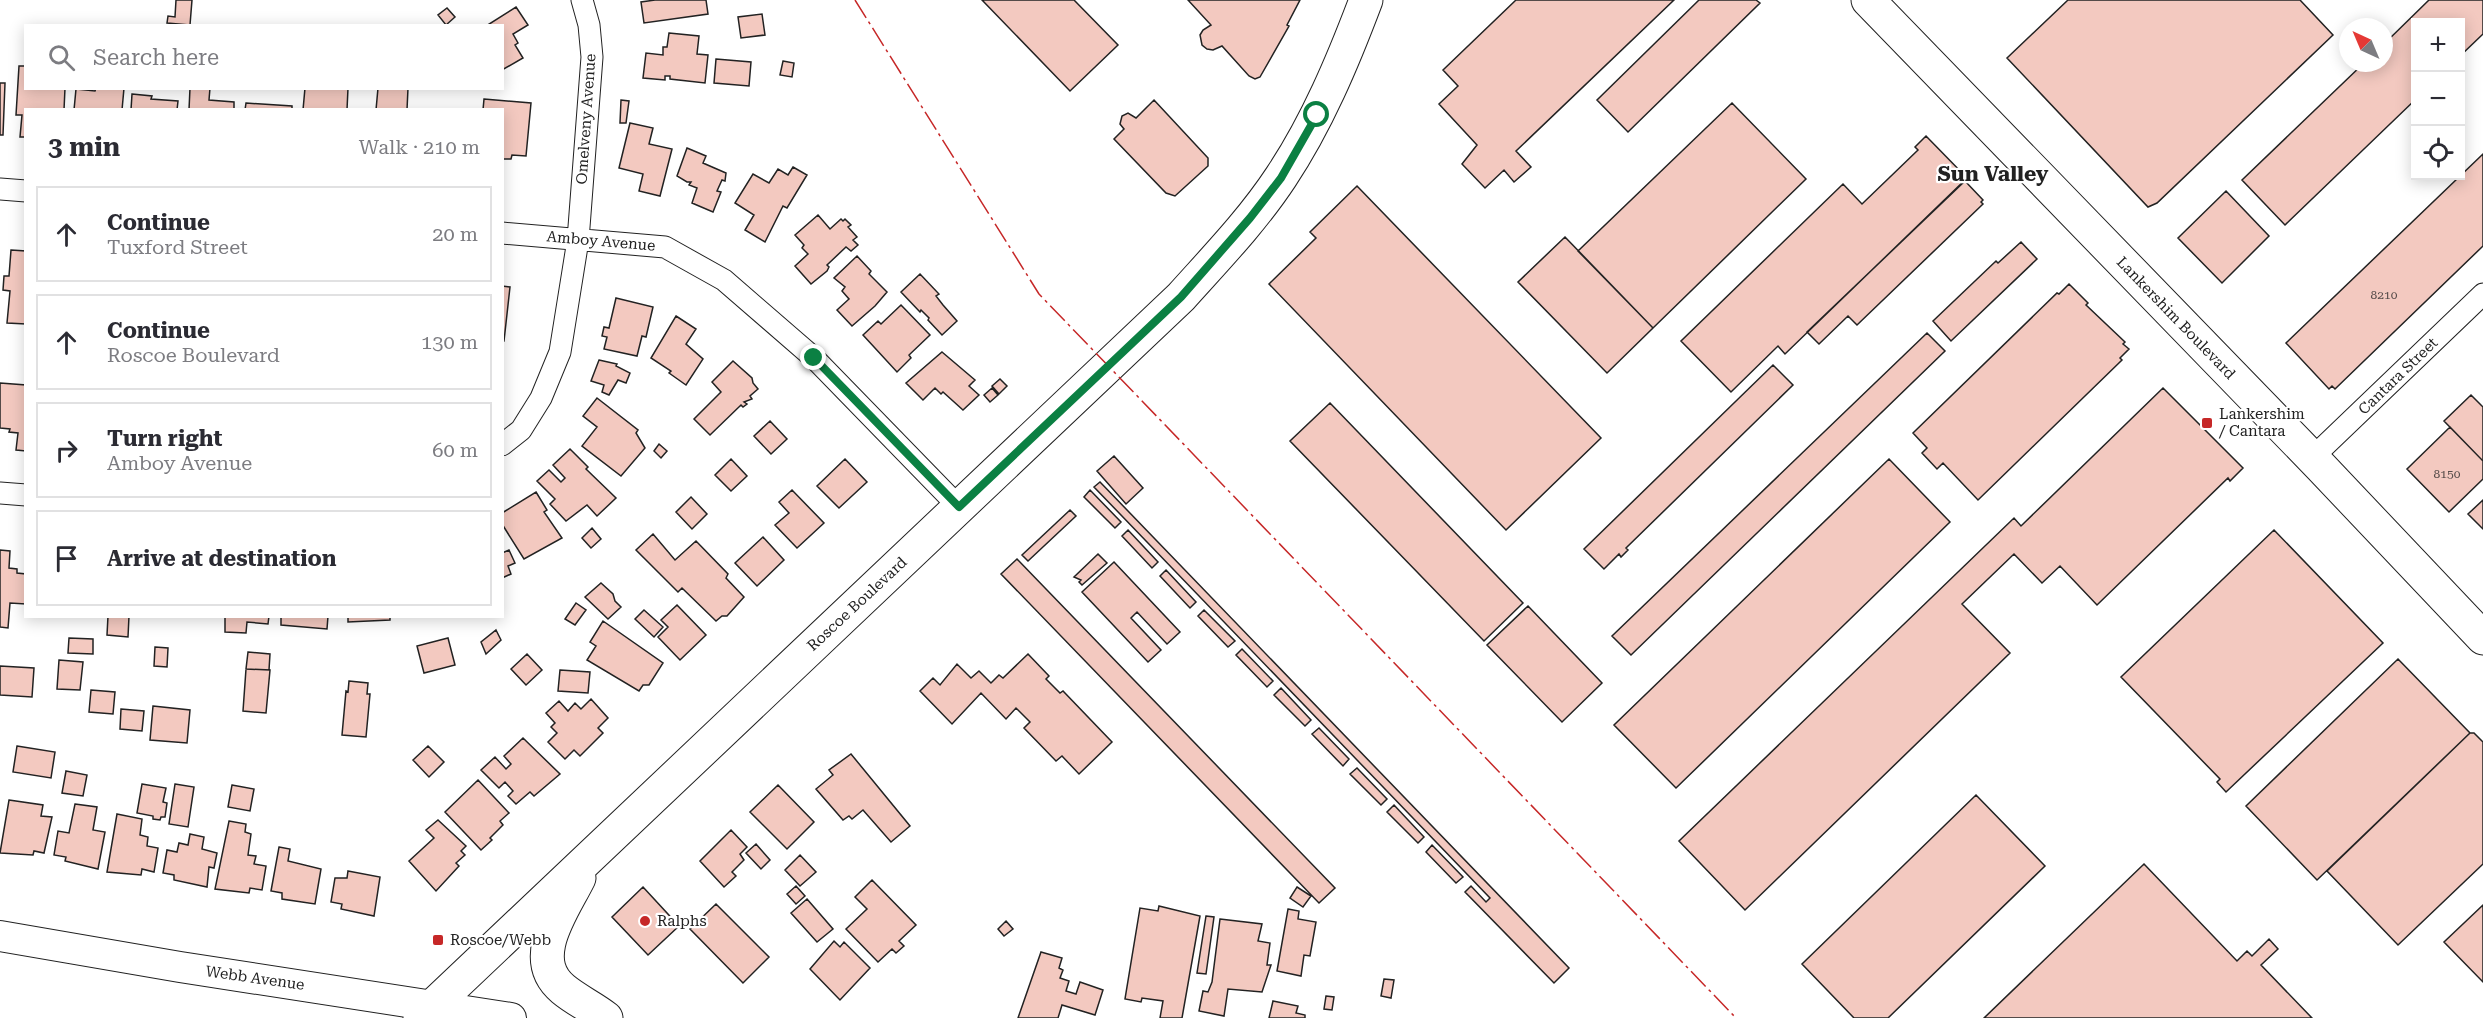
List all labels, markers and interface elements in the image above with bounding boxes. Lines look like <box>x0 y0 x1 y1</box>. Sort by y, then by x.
north arrow <box>2339 18 2393 72</box>
map controls <box>2411 18 2465 180</box>
button: + <box>2411 18 2465 72</box>
search box <box>24 24 504 90</box>
icon: search <box>45 41 78 74</box>
text: Search here <box>93 45 219 70</box>
street label: Omelveny Avenue <box>572 53 600 185</box>
button: − <box>2411 72 2465 126</box>
route start <box>1303 101 1329 127</box>
button: locate <box>2411 126 2465 180</box>
text: 3 min <box>48 132 120 162</box>
text: Walk · 210 m <box>359 135 480 159</box>
district label: Sun Valley <box>1937 162 2049 186</box>
text: Continue <box>107 210 210 235</box>
icon: ahead <box>50 218 83 251</box>
text: 20 m <box>432 222 478 246</box>
street label: Amboy Avenue <box>546 227 656 255</box>
text: Tuxford Street <box>107 235 248 259</box>
street label: Lankershim Boulevard <box>2113 253 2239 383</box>
house number: 8210 <box>2371 288 2398 302</box>
text: Continue <box>107 318 210 343</box>
icon: ahead <box>50 326 83 359</box>
text: 130 m <box>421 330 478 354</box>
street label: Cantara Street <box>2355 333 2442 418</box>
text: Roscoe Boulevard <box>107 343 280 367</box>
route end <box>800 344 826 370</box>
place label: Lankershim / Cantara <box>2218 405 2305 440</box>
marker: Lankershim / Cantara <box>2200 416 2214 430</box>
text: Turn right <box>107 426 222 451</box>
icon: right <box>50 434 83 467</box>
text: 60 m <box>432 438 478 462</box>
text: Amboy Avenue <box>107 451 252 475</box>
house number: 8150 <box>2434 467 2461 481</box>
icon: arrive <box>50 542 83 575</box>
text: Arrive at destination <box>107 546 336 571</box>
street label: Roscoe Boulevard <box>803 553 911 655</box>
place label: Ralphs <box>657 912 707 930</box>
marker: Ralphs <box>638 914 652 928</box>
place label: Roscoe/Webb <box>450 931 551 949</box>
marker: Roscoe/Webb <box>431 933 445 947</box>
street label: Webb Avenue <box>204 962 306 994</box>

